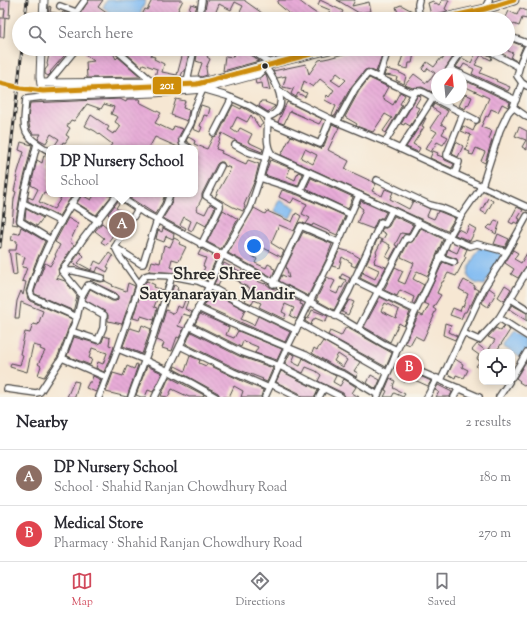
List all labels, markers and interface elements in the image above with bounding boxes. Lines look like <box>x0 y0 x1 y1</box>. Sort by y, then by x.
search box <box>12 12 515 56</box>
icon: search <box>26 23 48 45</box>
text: Search here <box>58 24 133 45</box>
unlabelled marker <box>260 61 270 71</box>
north arrow <box>431 68 467 104</box>
line badge: 201 <box>152 76 182 95</box>
text: 201 <box>160 78 175 94</box>
popup <box>46 145 198 197</box>
text: DP Nursery School <box>60 152 184 173</box>
text: School <box>60 173 99 191</box>
pin: A <box>109 210 135 240</box>
your location <box>244 236 264 256</box>
marker: Shree Shree Satyanarayan Mandir <box>212 251 222 261</box>
place label: Shree Shree Satyanarayan Mandir <box>139 263 295 307</box>
map controls <box>479 349 515 385</box>
button: locate <box>479 349 515 385</box>
pin: B <box>396 353 422 383</box>
text: Nearby <box>16 411 68 435</box>
text: 2 results <box>466 414 511 432</box>
text: DP Nursery School <box>54 458 178 479</box>
text: A <box>24 469 34 487</box>
text: 180 m <box>480 469 511 487</box>
text: School · Shahid Ranjan Chowdhury Road <box>54 479 287 497</box>
text: Medical Store <box>54 514 143 535</box>
text: B <box>25 525 33 543</box>
text: 270 m <box>478 525 511 543</box>
text: Pharmacy · Shahid Ranjan Chowdhury Road <box>54 535 302 553</box>
tab: Map <box>71 570 93 610</box>
tab: Directions <box>236 570 285 610</box>
tab: Saved <box>428 570 456 610</box>

